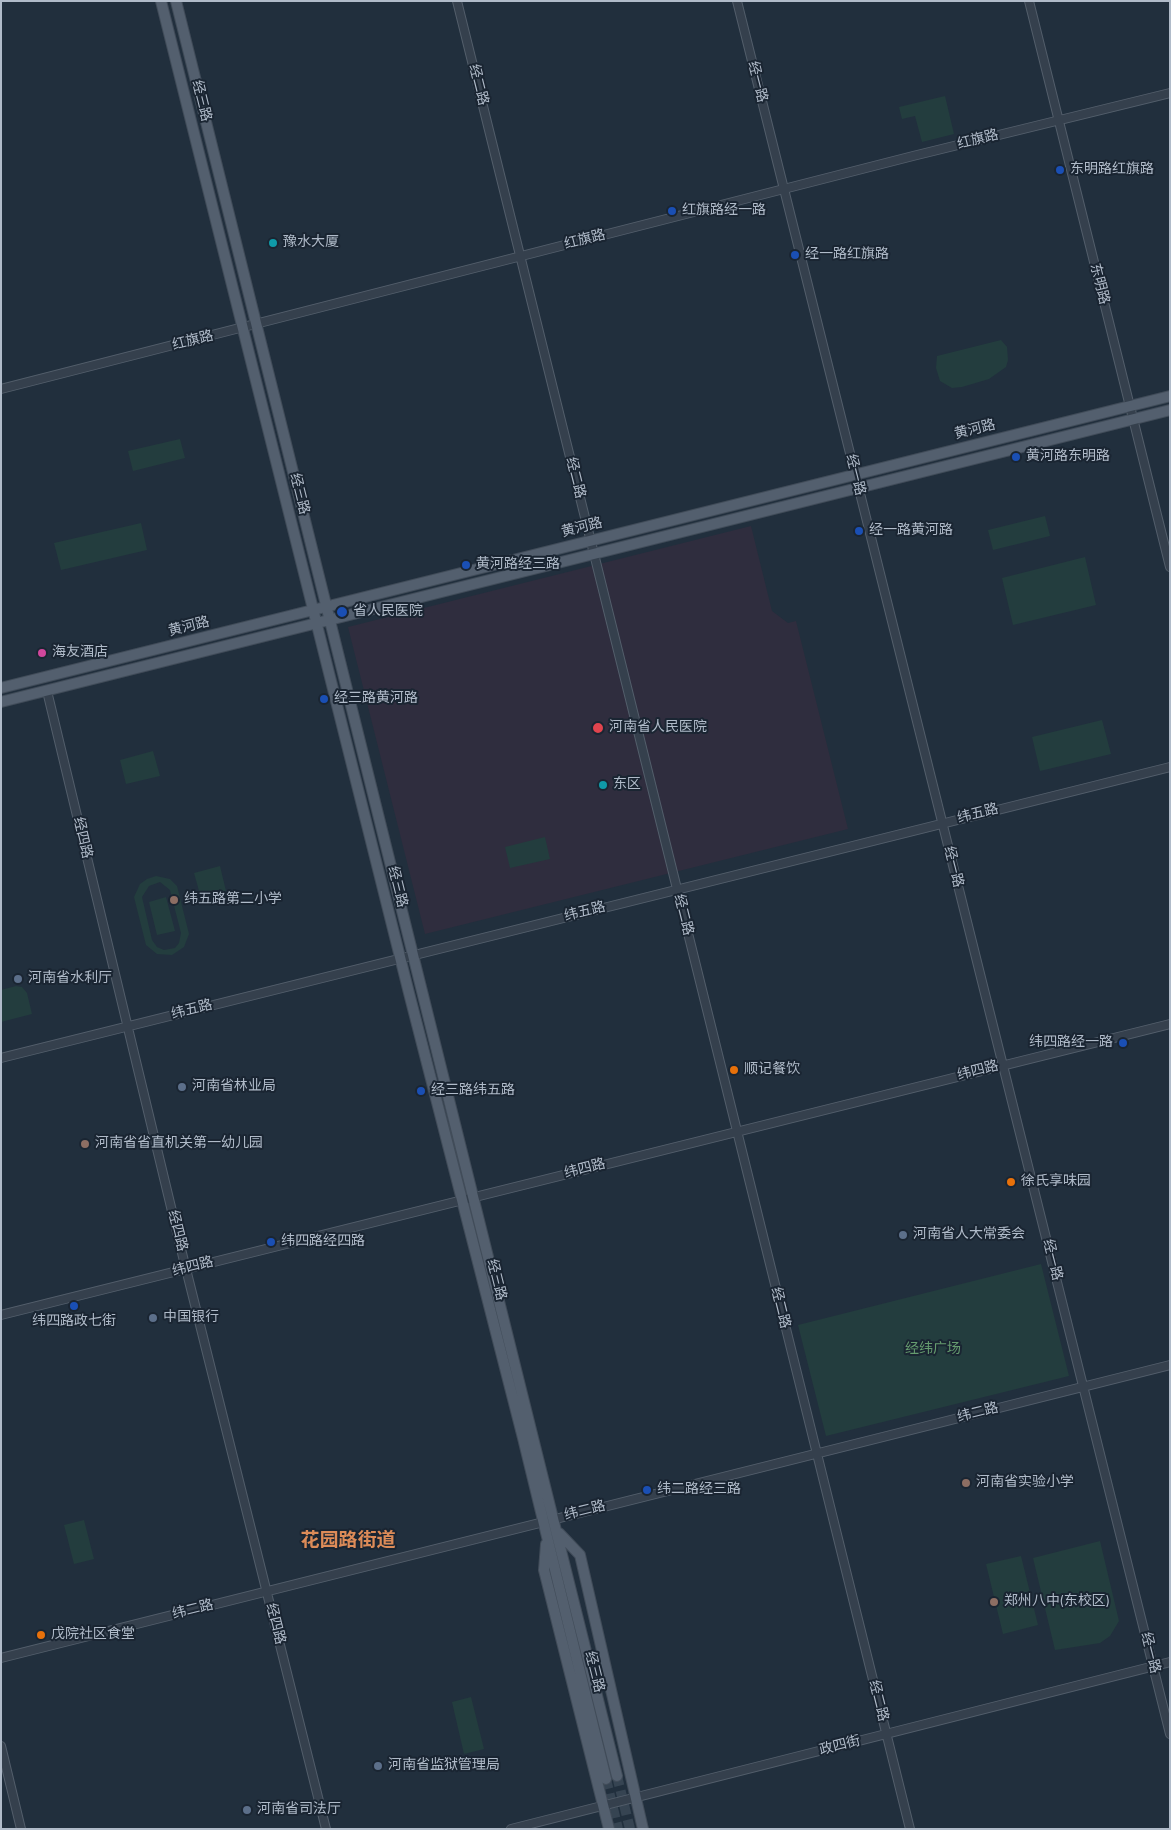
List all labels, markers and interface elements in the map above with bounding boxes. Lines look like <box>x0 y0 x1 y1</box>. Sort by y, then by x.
street label: 经一路 <box>744 60 770 104</box>
street label: 经二路 <box>465 63 491 107</box>
street label: 经三路 <box>188 79 214 123</box>
street label: 红旗路 <box>956 127 1000 153</box>
place label: 东明路红旗路 <box>1070 162 1154 178</box>
marker: 东明路红旗路 <box>1054 164 1066 176</box>
place label: 红旗路经一路 <box>682 203 766 219</box>
marker: 红旗路经一路 <box>666 205 678 217</box>
street label: 红旗路 <box>563 227 607 253</box>
place label: 豫水大厦 <box>283 235 339 251</box>
marker: 豫水大厦 <box>267 237 279 249</box>
place label: 经一路红旗路 <box>805 247 889 263</box>
marker: 经一路红旗路 <box>789 249 801 261</box>
street label: 东明路 <box>1086 262 1112 306</box>
street label: 红旗路 <box>171 328 215 354</box>
street label: 黄河路 <box>953 417 997 443</box>
place label: 黄河路东明路 <box>1026 449 1110 465</box>
marker: 黄河路东明路 <box>1010 451 1022 463</box>
street label: 经一路 <box>842 453 868 497</box>
street label: 经二路 <box>562 456 588 500</box>
street label: 经三路 <box>286 472 312 516</box>
street label: 黄河路 <box>560 515 604 541</box>
place label: 经一路黄河路 <box>869 523 953 539</box>
marker: 经一路黄河路 <box>853 525 865 537</box>
place label: 黄河路经三路 <box>476 557 560 573</box>
marker: 黄河路经三路 <box>460 559 472 571</box>
place label: 省人民医院 <box>353 604 423 620</box>
marker: 省人民医院 <box>335 605 349 619</box>
street label: 黄河路 <box>167 614 211 640</box>
place label: 海友酒店 <box>52 645 108 661</box>
marker: 海友酒店 <box>36 647 48 659</box>
place label: 经三路黄河路 <box>334 691 418 707</box>
marker: 经三路黄河路 <box>318 693 330 705</box>
place label: 河南省人民医院 <box>609 720 707 736</box>
marker: 河南省人民医院 <box>591 721 605 735</box>
place label: 东区 <box>613 777 641 793</box>
marker: 东区 <box>597 779 609 791</box>
street label: 纬五路 <box>956 801 1000 827</box>
street label: 经四路 <box>69 816 95 860</box>
street label: 经一路 <box>940 845 966 889</box>
street label: 经三路 <box>384 865 410 909</box>
place label: 纬五路第二小学 <box>184 892 282 908</box>
street label: 经二路 <box>670 893 696 937</box>
marker: 纬五路第二小学 <box>168 894 180 906</box>
street label: 纬五路 <box>563 899 607 925</box>
place label: 河南省水利厅 <box>28 971 112 987</box>
marker: 河南省水利厅 <box>12 973 24 985</box>
street label: 纬五路 <box>170 997 214 1023</box>
place label: 纬四路经一路 <box>1029 1035 1113 1051</box>
marker: 纬四路经一路 <box>1117 1037 1129 1049</box>
street label: 纬四路 <box>956 1058 1000 1084</box>
place label: 顺记餐饮 <box>744 1062 800 1078</box>
marker: 顺记餐饮 <box>728 1064 740 1076</box>
place label: 河南省林业局 <box>192 1079 276 1095</box>
marker: 河南省林业局 <box>176 1081 188 1093</box>
place label: 经三路纬五路 <box>431 1083 515 1099</box>
marker: 经三路纬五路 <box>415 1085 427 1097</box>
place label: 河南省省直机关第一幼儿园 <box>95 1136 263 1152</box>
marker: 河南省省直机关第一幼儿园 <box>79 1138 91 1150</box>
street label: 纬四路 <box>563 1156 607 1182</box>
place label: 徐氏享味园 <box>1021 1174 1091 1190</box>
marker: 徐氏享味园 <box>1005 1176 1017 1188</box>
street label: 经四路 <box>164 1209 190 1253</box>
place label: 河南省人大常委会 <box>913 1227 1025 1243</box>
marker: 河南省人大常委会 <box>897 1229 909 1241</box>
place label: 纬四路经四路 <box>281 1234 365 1250</box>
marker: 纬四路经四路 <box>265 1236 277 1248</box>
street label: 经一路 <box>1039 1238 1065 1282</box>
street label: 纬四路 <box>171 1254 215 1280</box>
street label: 经三路 <box>483 1258 509 1302</box>
street label: 经二路 <box>767 1286 793 1330</box>
marker: 纬四路政七街 <box>68 1300 80 1312</box>
place label: 中国银行 <box>163 1310 219 1326</box>
marker: 中国银行 <box>147 1312 159 1324</box>
place label: 纬四路政七街 <box>32 1314 116 1330</box>
park label: 经纬广场 <box>905 1342 961 1358</box>
street label: 纬二路 <box>956 1400 1000 1426</box>
place label: 河南省实验小学 <box>976 1475 1074 1491</box>
marker: 河南省实验小学 <box>960 1477 972 1489</box>
place label: 纬二路经三路 <box>657 1482 741 1498</box>
marker: 纬二路经三路 <box>641 1484 653 1496</box>
street label: 纬二路 <box>563 1498 607 1524</box>
district label: 花园路街道 <box>301 1530 395 1552</box>
place label: 郑州八中(东校区) <box>1004 1594 1109 1610</box>
marker: 郑州八中(东校区) <box>988 1596 1000 1608</box>
street label: 纬二路 <box>171 1597 215 1623</box>
street label: 经四路 <box>262 1602 288 1646</box>
place label: 戊院社区食堂 <box>51 1627 135 1643</box>
marker: 戊院社区食堂 <box>35 1629 47 1641</box>
street label: 经一路 <box>1137 1631 1163 1675</box>
street label: 经三路 <box>581 1650 607 1694</box>
street label: 经二路 <box>865 1679 891 1723</box>
street label: 政四街 <box>818 1733 862 1759</box>
place label: 河南省监狱管理局 <box>388 1758 500 1774</box>
marker: 河南省监狱管理局 <box>372 1760 384 1772</box>
place label: 河南省司法厅 <box>257 1802 341 1818</box>
marker: 河南省司法厅 <box>241 1804 253 1816</box>

